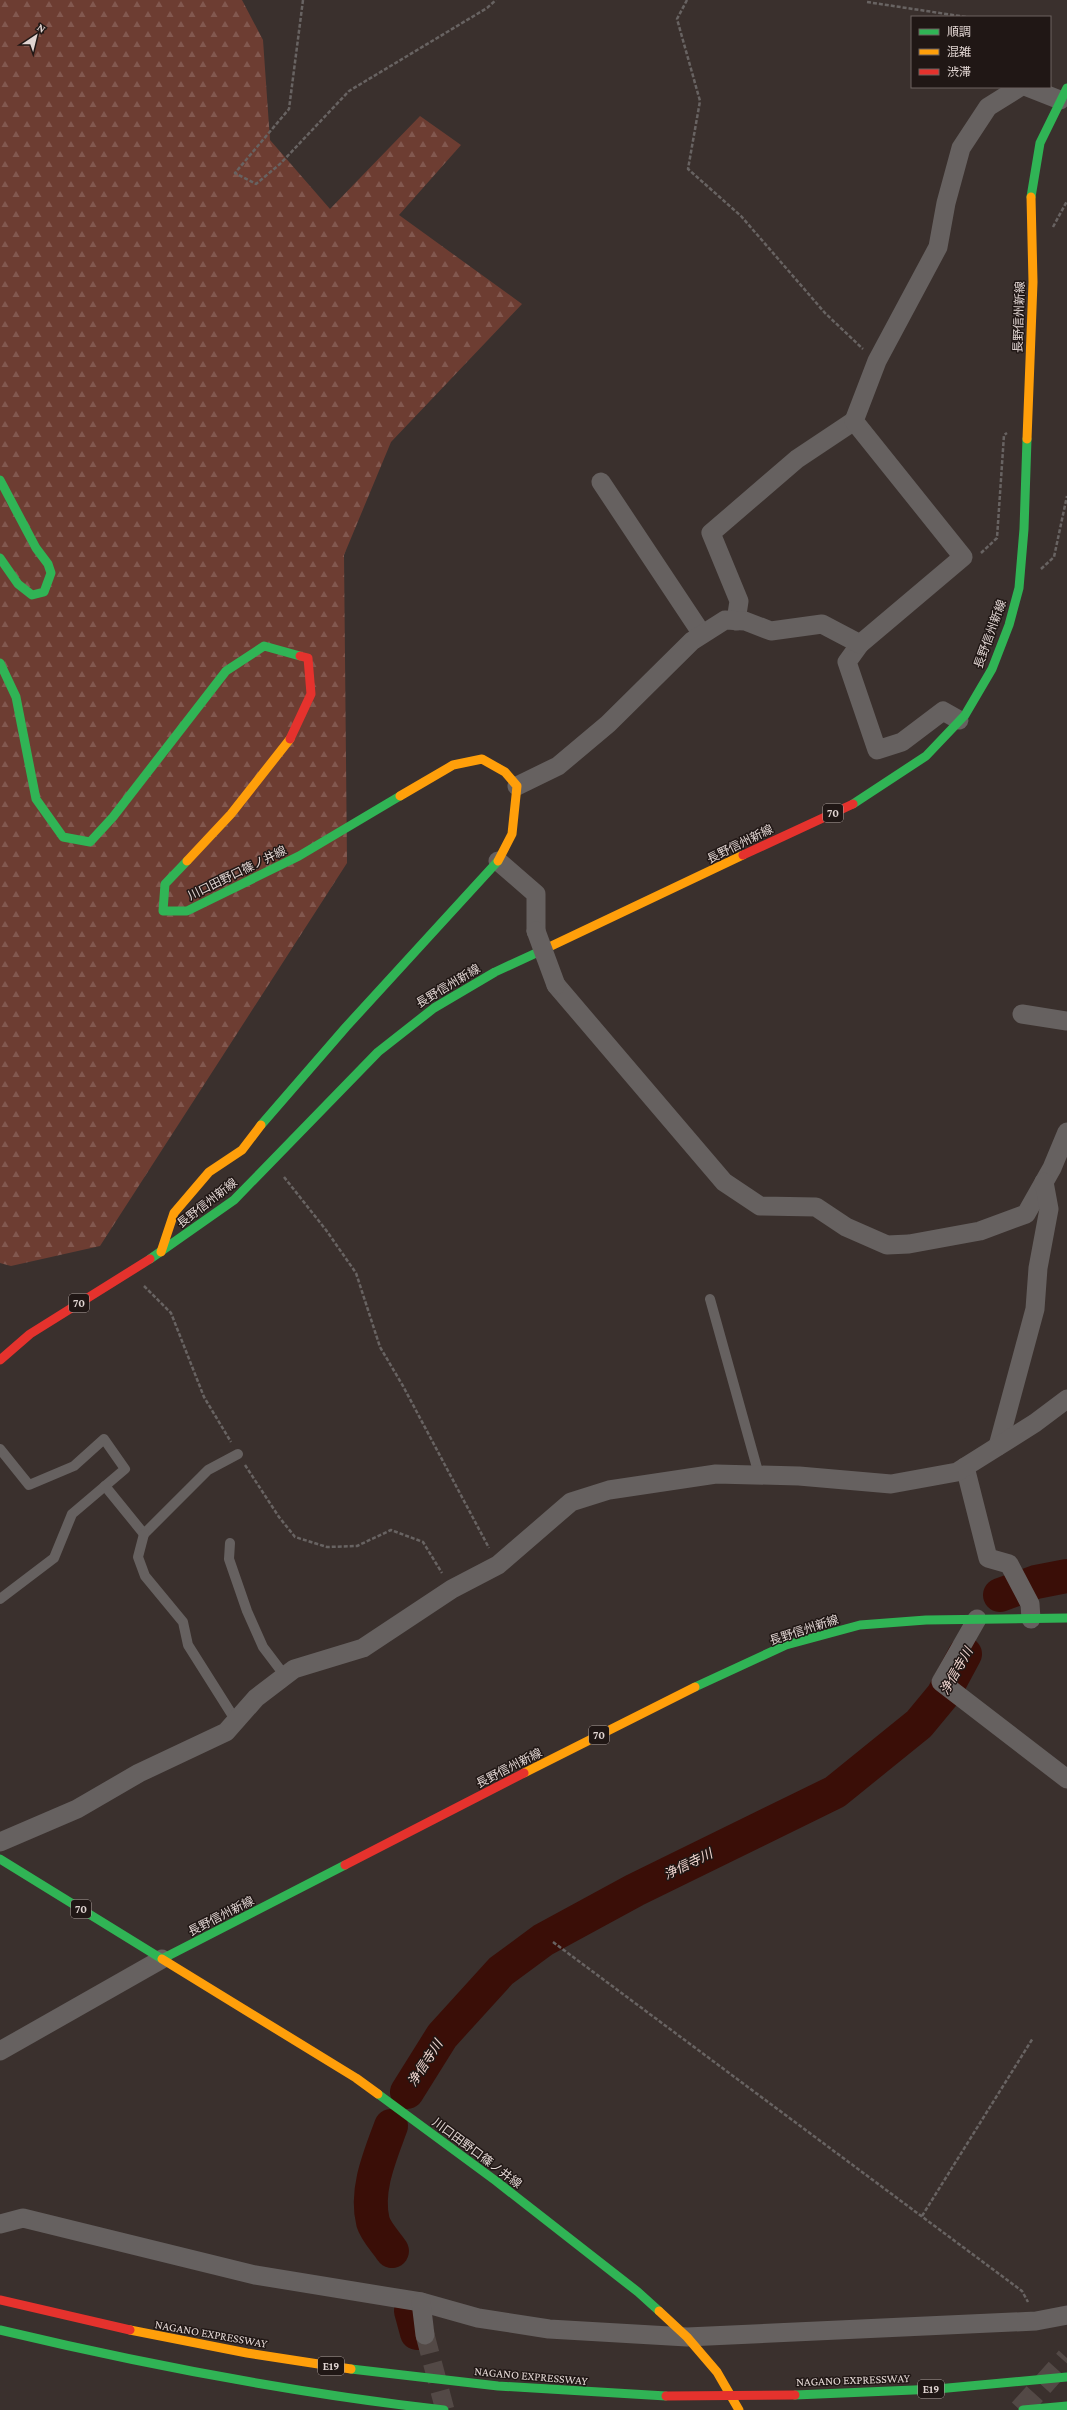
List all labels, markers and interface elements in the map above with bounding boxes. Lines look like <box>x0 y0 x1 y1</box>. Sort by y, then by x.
north arrow <box>16 16 56 56</box>
legend <box>911 16 1051 88</box>
text: N <box>35 21 49 35</box>
text: 順調 <box>947 25 971 39</box>
text: 混雑 <box>947 45 971 59</box>
text: 渋滞 <box>947 65 971 79</box>
street label: 長野信州新線 <box>1011 281 1027 353</box>
street label: 長野信州新線 <box>971 598 1009 670</box>
road number: 70 <box>823 804 843 822</box>
street label: 長野信州新線 <box>705 822 775 866</box>
street label: 川口田野口篠ノ井線 <box>185 843 289 903</box>
street label: 長野信州新線 <box>414 961 482 1011</box>
street label: 長野信州新線 <box>174 1175 240 1231</box>
road number: 70 <box>69 1294 89 1312</box>
street label: 長野信州新線 <box>768 1612 840 1648</box>
water label: 浄信寺川 <box>937 1643 976 1697</box>
road number: 70 <box>589 1726 609 1744</box>
street label: 長野信州新線 <box>474 1745 544 1791</box>
water label: 浄信寺川 <box>661 1845 716 1882</box>
street label: 長野信州新線 <box>186 1893 256 1939</box>
road number: 70 <box>71 1900 91 1918</box>
water label: 浄信寺川 <box>405 2035 447 2089</box>
street label: 川口田野口篠ノ井線 <box>430 2115 524 2191</box>
street label: NAGANO EXPRESSWAY <box>154 2317 269 2351</box>
road number: E19 <box>318 2357 344 2375</box>
street label: NAGANO EXPRESSWAY <box>474 2364 589 2388</box>
street label: NAGANO EXPRESSWAY <box>796 2371 911 2389</box>
road number: E19 <box>918 2380 944 2398</box>

